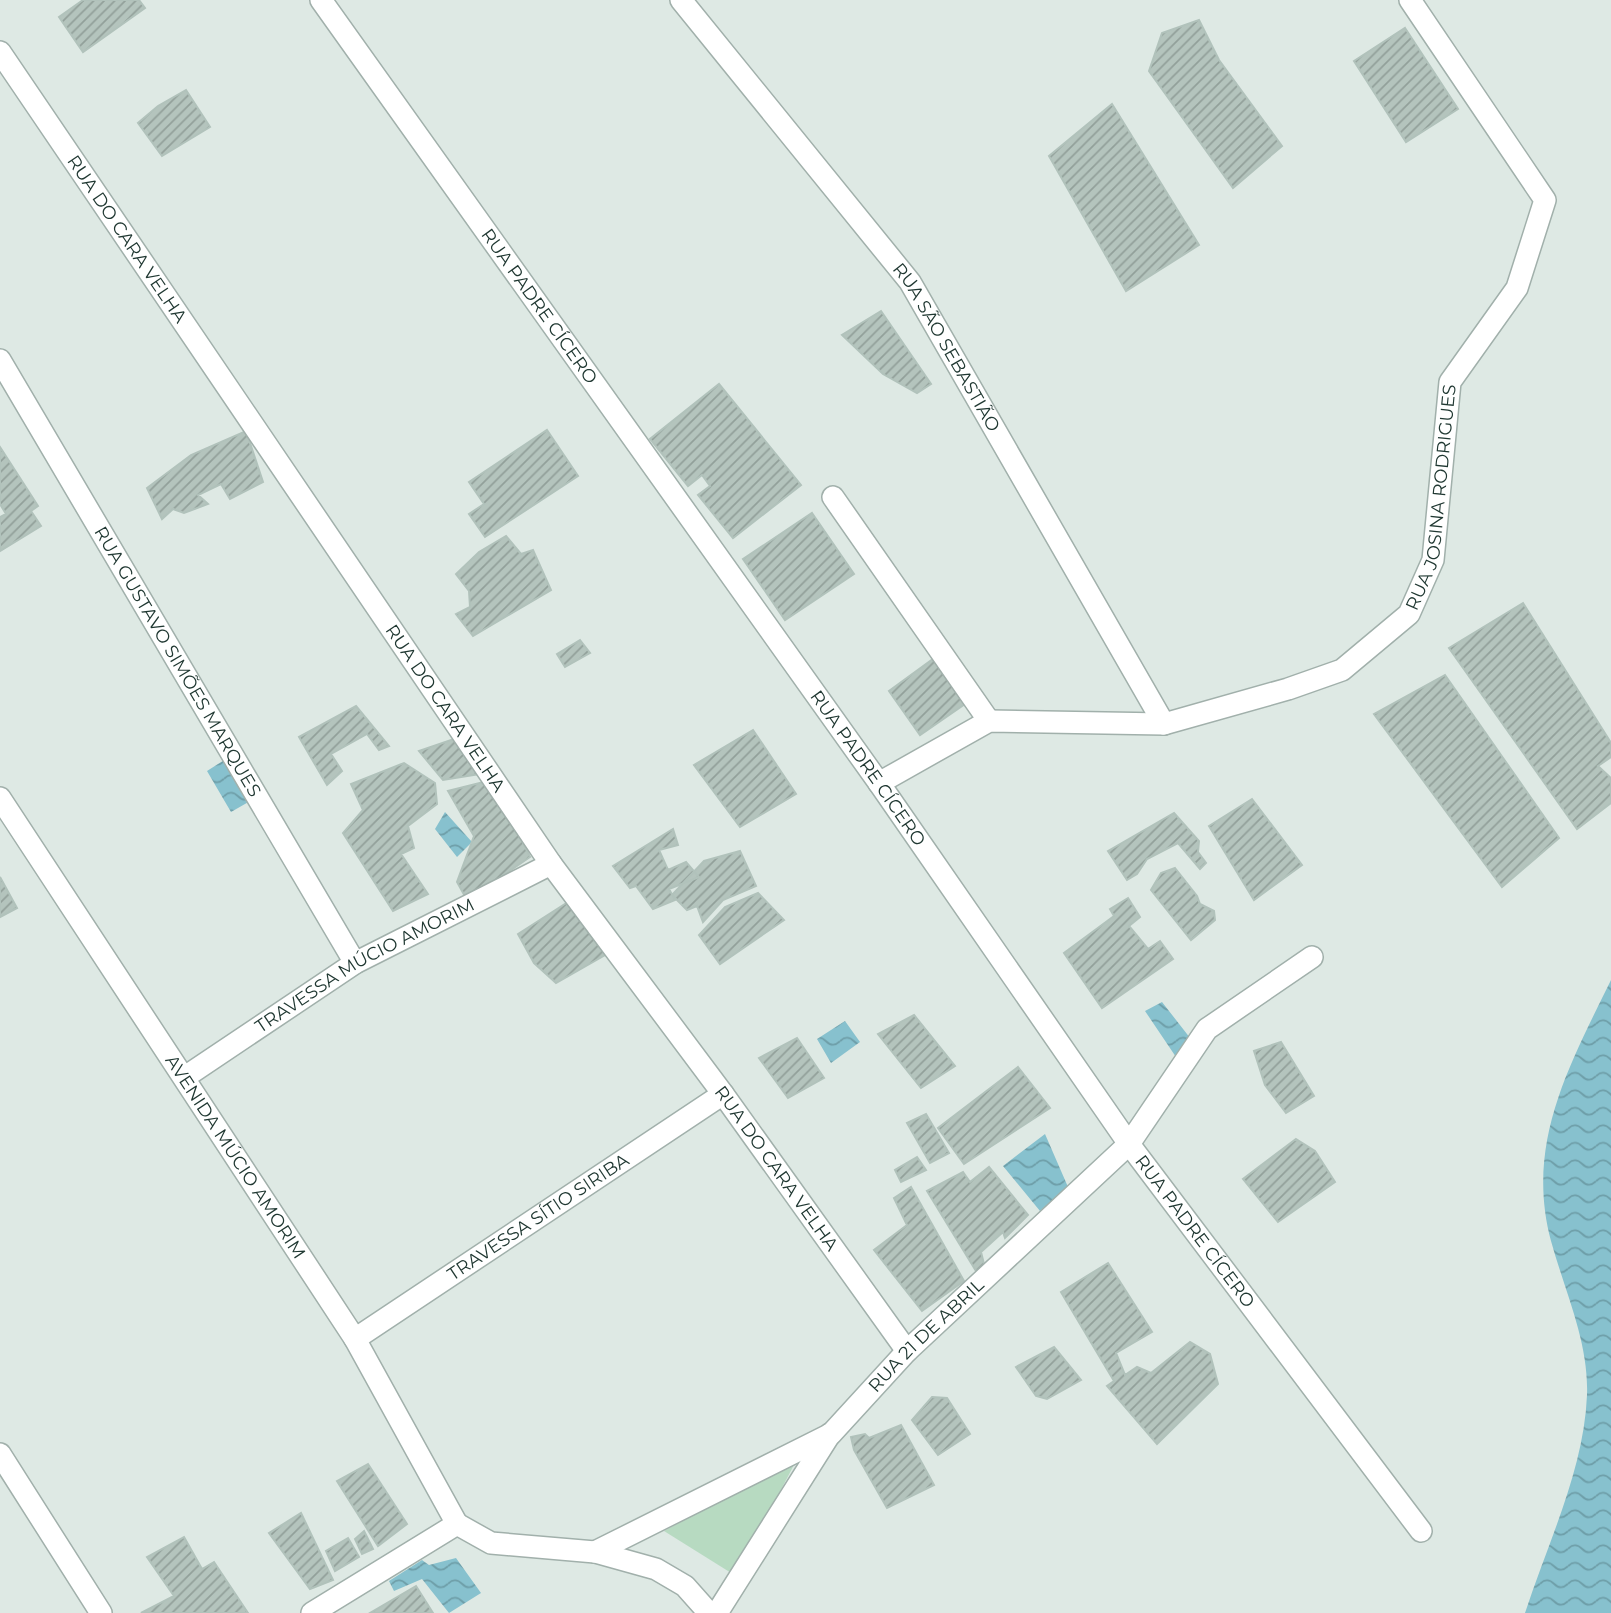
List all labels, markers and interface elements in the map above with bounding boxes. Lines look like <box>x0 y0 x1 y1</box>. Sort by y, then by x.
street label: RUA DO CARA VELHA <box>62 151 192 327</box>
street label: RUA PADRE CÍCERO <box>476 224 602 388</box>
street label: RUA SÃO SEBASTIÃO <box>888 258 1005 436</box>
street label: RUA JOSINA RODRIGUES <box>1401 383 1461 614</box>
street label: RUA GUSTAVO SIMÕES MARQUES <box>89 522 266 801</box>
street label: RUA DO CARA VELHA <box>381 620 510 796</box>
street label: RUA PADRE CÍCERO <box>805 686 930 850</box>
street label: TRAVESSA MÚCIO AMORIM <box>251 893 478 1038</box>
street label: AVENIDA MÚCIO AMORIM <box>160 1051 310 1263</box>
street label: RUA DO CARA VELHA <box>710 1081 843 1255</box>
street label: TRAVESSA SÍTIO SIRIBA <box>443 1149 633 1285</box>
street label: RUA PADRE CÍCERO <box>1130 1151 1260 1312</box>
street label: RUA 21 DE ABRIL <box>864 1274 989 1397</box>

